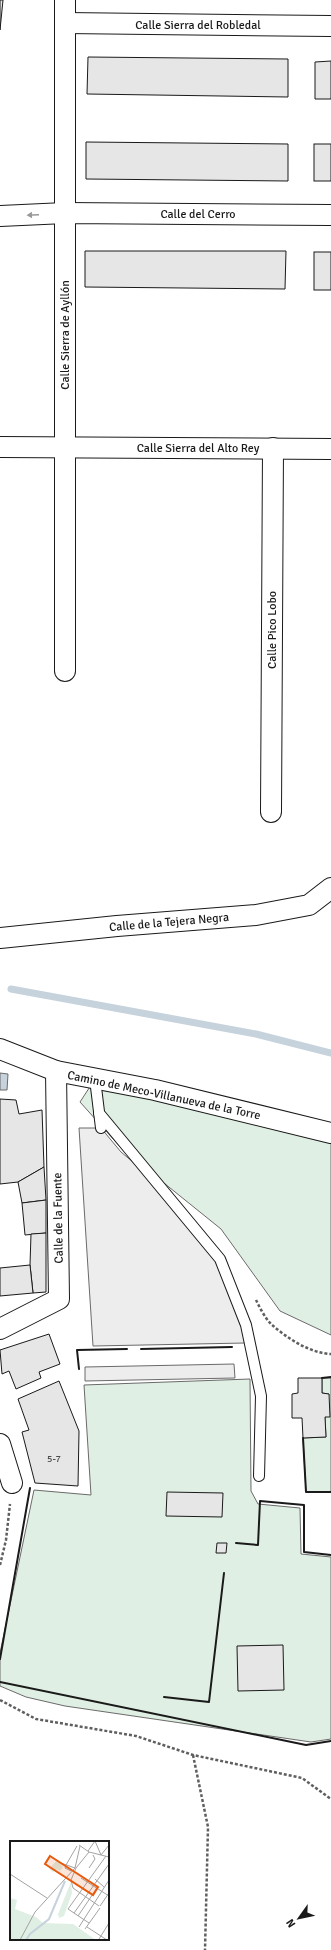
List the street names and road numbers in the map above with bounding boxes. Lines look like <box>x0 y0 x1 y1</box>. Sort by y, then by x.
street label: Calle Sierra del Robledal <box>135 18 261 33</box>
street label: Calle del Cerro <box>160 207 236 222</box>
street label: Calle Sierra de Ayllón <box>58 280 73 390</box>
street label: Calle Sierra del Alto Rey <box>137 441 260 456</box>
street label: Calle Pico Lobo <box>265 591 280 669</box>
street label: Calle de la Tejera Negra <box>109 910 230 935</box>
street label: Camino de Meco-Villanueva de la Torre <box>66 1068 262 1123</box>
street label: Calle de la Fuente <box>50 1172 67 1264</box>

